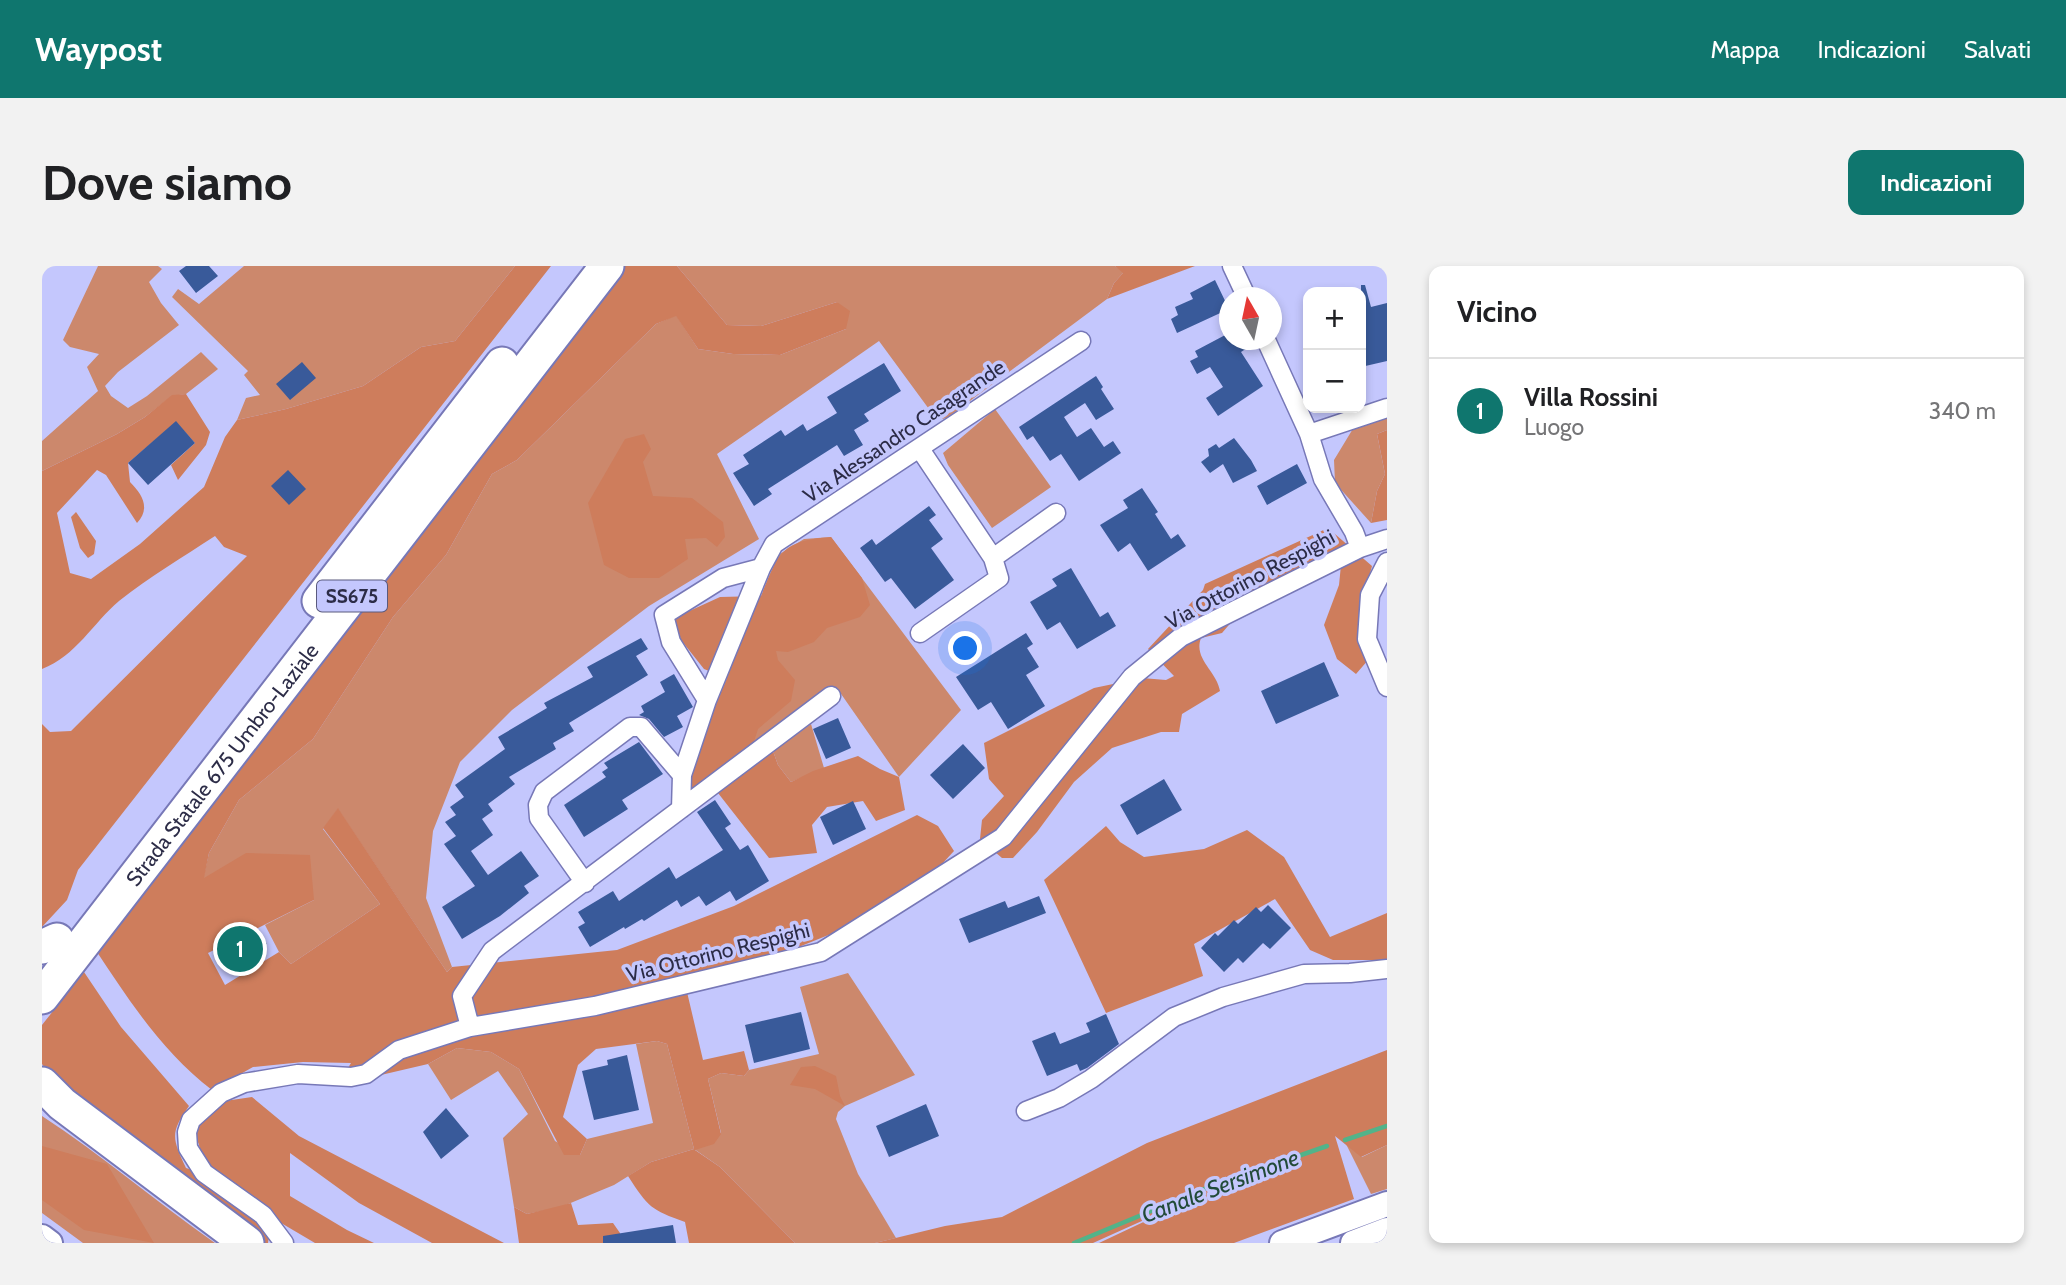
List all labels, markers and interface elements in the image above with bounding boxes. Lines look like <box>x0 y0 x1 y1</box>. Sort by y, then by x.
text: Waypost <box>35 29 162 69</box>
text: Mappa <box>1710 35 1780 64</box>
text: Indicazioni <box>1818 35 1926 64</box>
text: Salvati <box>1964 35 2031 64</box>
button: Indicazioni <box>1848 150 2024 215</box>
text: Dove siamo <box>42 153 292 212</box>
north arrow <box>1219 287 1282 350</box>
map controls <box>1303 287 1366 413</box>
button: + <box>1303 287 1366 350</box>
text: Vicino <box>1457 293 1537 330</box>
button: − <box>1303 350 1366 413</box>
street label: Via Alessandro Casagrande <box>798 354 1010 508</box>
text: Villa Rossini <box>1524 381 1658 413</box>
text: 1 <box>1476 397 1484 425</box>
text: 340 m <box>1929 397 1996 425</box>
text: Luogo <box>1524 413 1584 441</box>
street label: Via Ottorino Respighi <box>1161 524 1339 634</box>
road number: SS675 <box>317 580 387 612</box>
your location <box>948 631 982 665</box>
street label: Strada Statale 675 Umbro-Laziale <box>120 638 323 891</box>
street label: Via Ottorino Respighi <box>624 917 812 987</box>
pin: 1 <box>217 923 263 975</box>
water label: Canale Sersimone <box>1137 1143 1303 1229</box>

